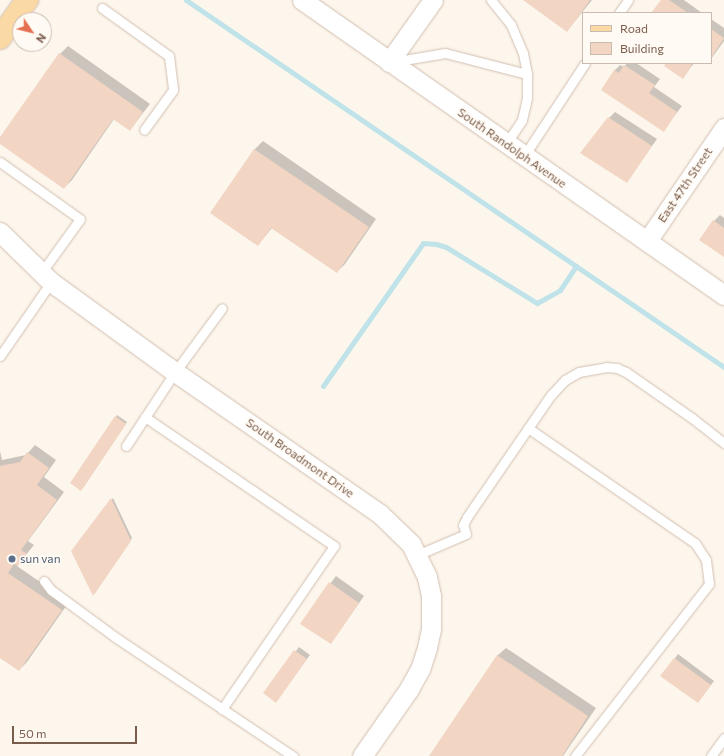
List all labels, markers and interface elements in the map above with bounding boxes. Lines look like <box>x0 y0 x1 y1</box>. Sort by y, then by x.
north arrow <box>12 12 52 52</box>
legend <box>582 12 712 64</box>
text: Road <box>620 21 648 35</box>
text: N <box>34 31 49 46</box>
text: Building <box>620 41 664 55</box>
street label: South Randolph Avenue <box>455 105 569 191</box>
street label: East 47th Street <box>655 145 715 225</box>
street label: South Broadmont Drive <box>243 415 357 501</box>
place label: sun van <box>20 552 61 566</box>
marker: sun van <box>7 554 17 564</box>
scale bar <box>14 718 139 744</box>
text: 50 m <box>19 726 47 740</box>

